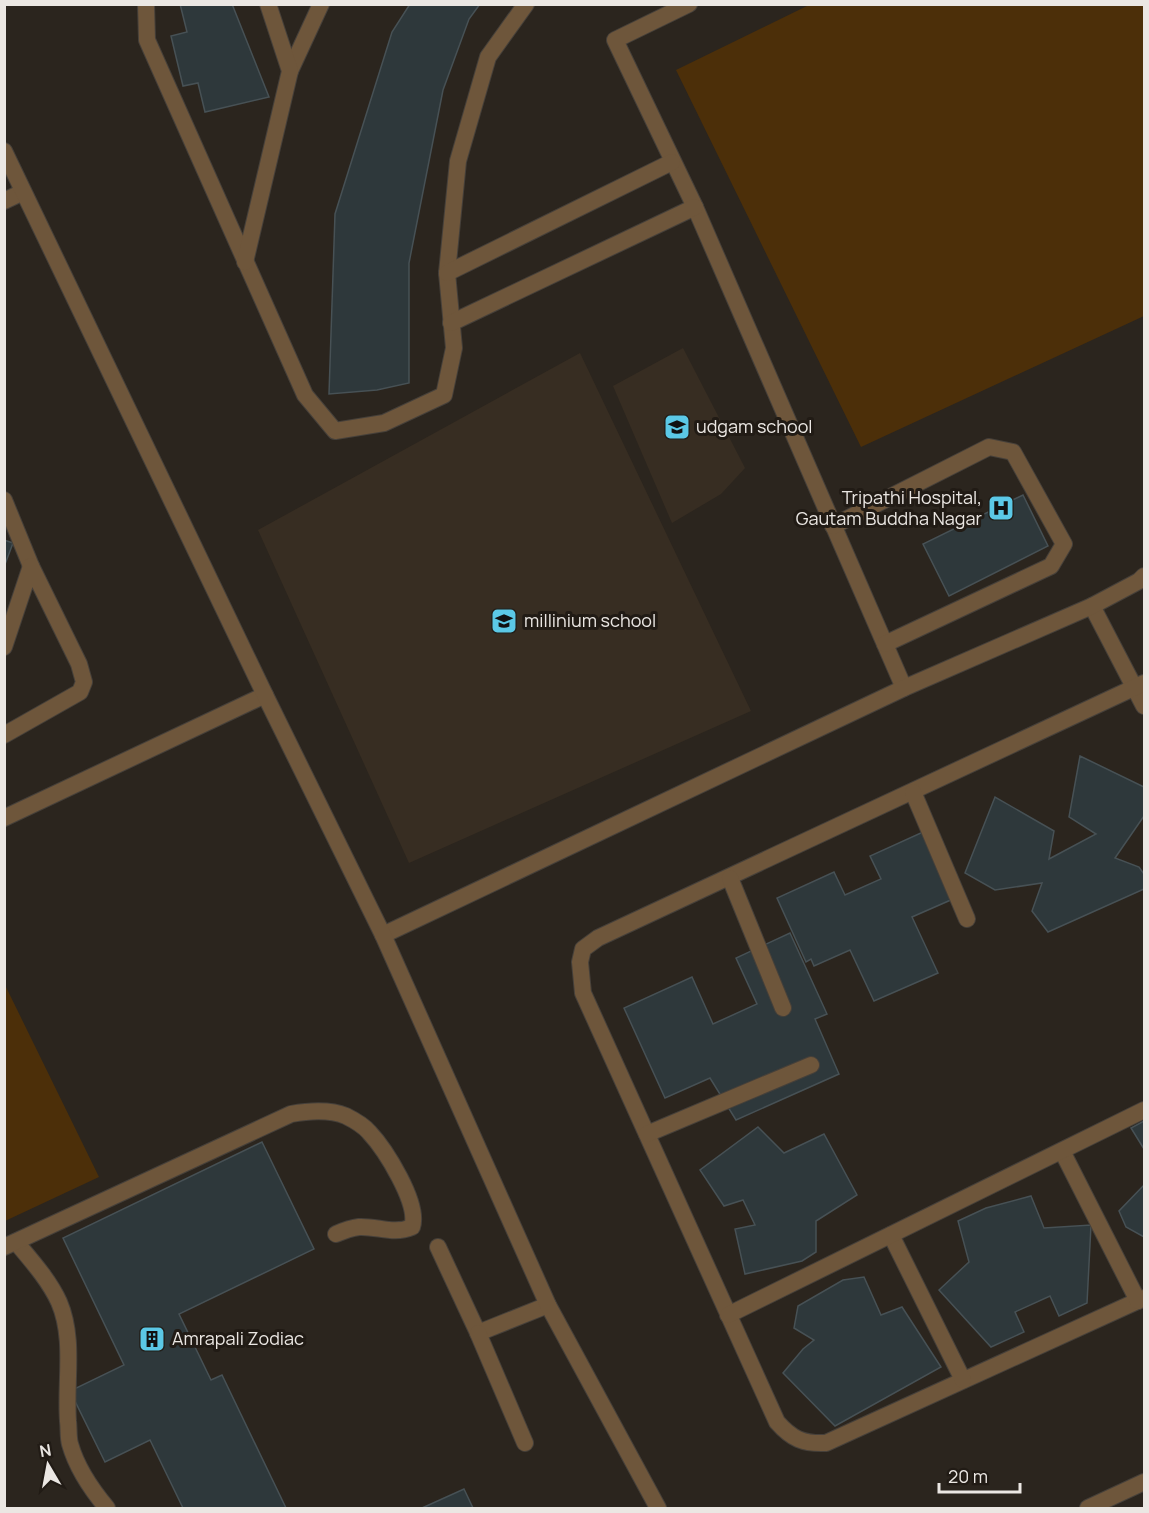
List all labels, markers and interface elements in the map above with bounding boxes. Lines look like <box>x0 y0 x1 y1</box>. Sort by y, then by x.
school or university icon: udgam school <box>662 412 692 442</box>
place label: udgam school <box>696 414 812 438</box>
place label: Tripathi Hospital, Gautam Buddha Nagar <box>796 485 983 530</box>
hospital icon: Tripathi Hospital, Gautam Buddha Nagar <box>986 493 1016 523</box>
school or university icon: millinium school <box>489 606 519 636</box>
place label: millinium school <box>524 608 656 632</box>
building icon: Amrapali Zodiac <box>137 1324 167 1354</box>
place label: Amrapali Zodiac <box>172 1326 304 1350</box>
north arrow <box>18 1435 78 1495</box>
text: N <box>38 1438 53 1462</box>
scale bar <box>939 1456 1020 1494</box>
text: 20 m <box>948 1464 988 1488</box>

